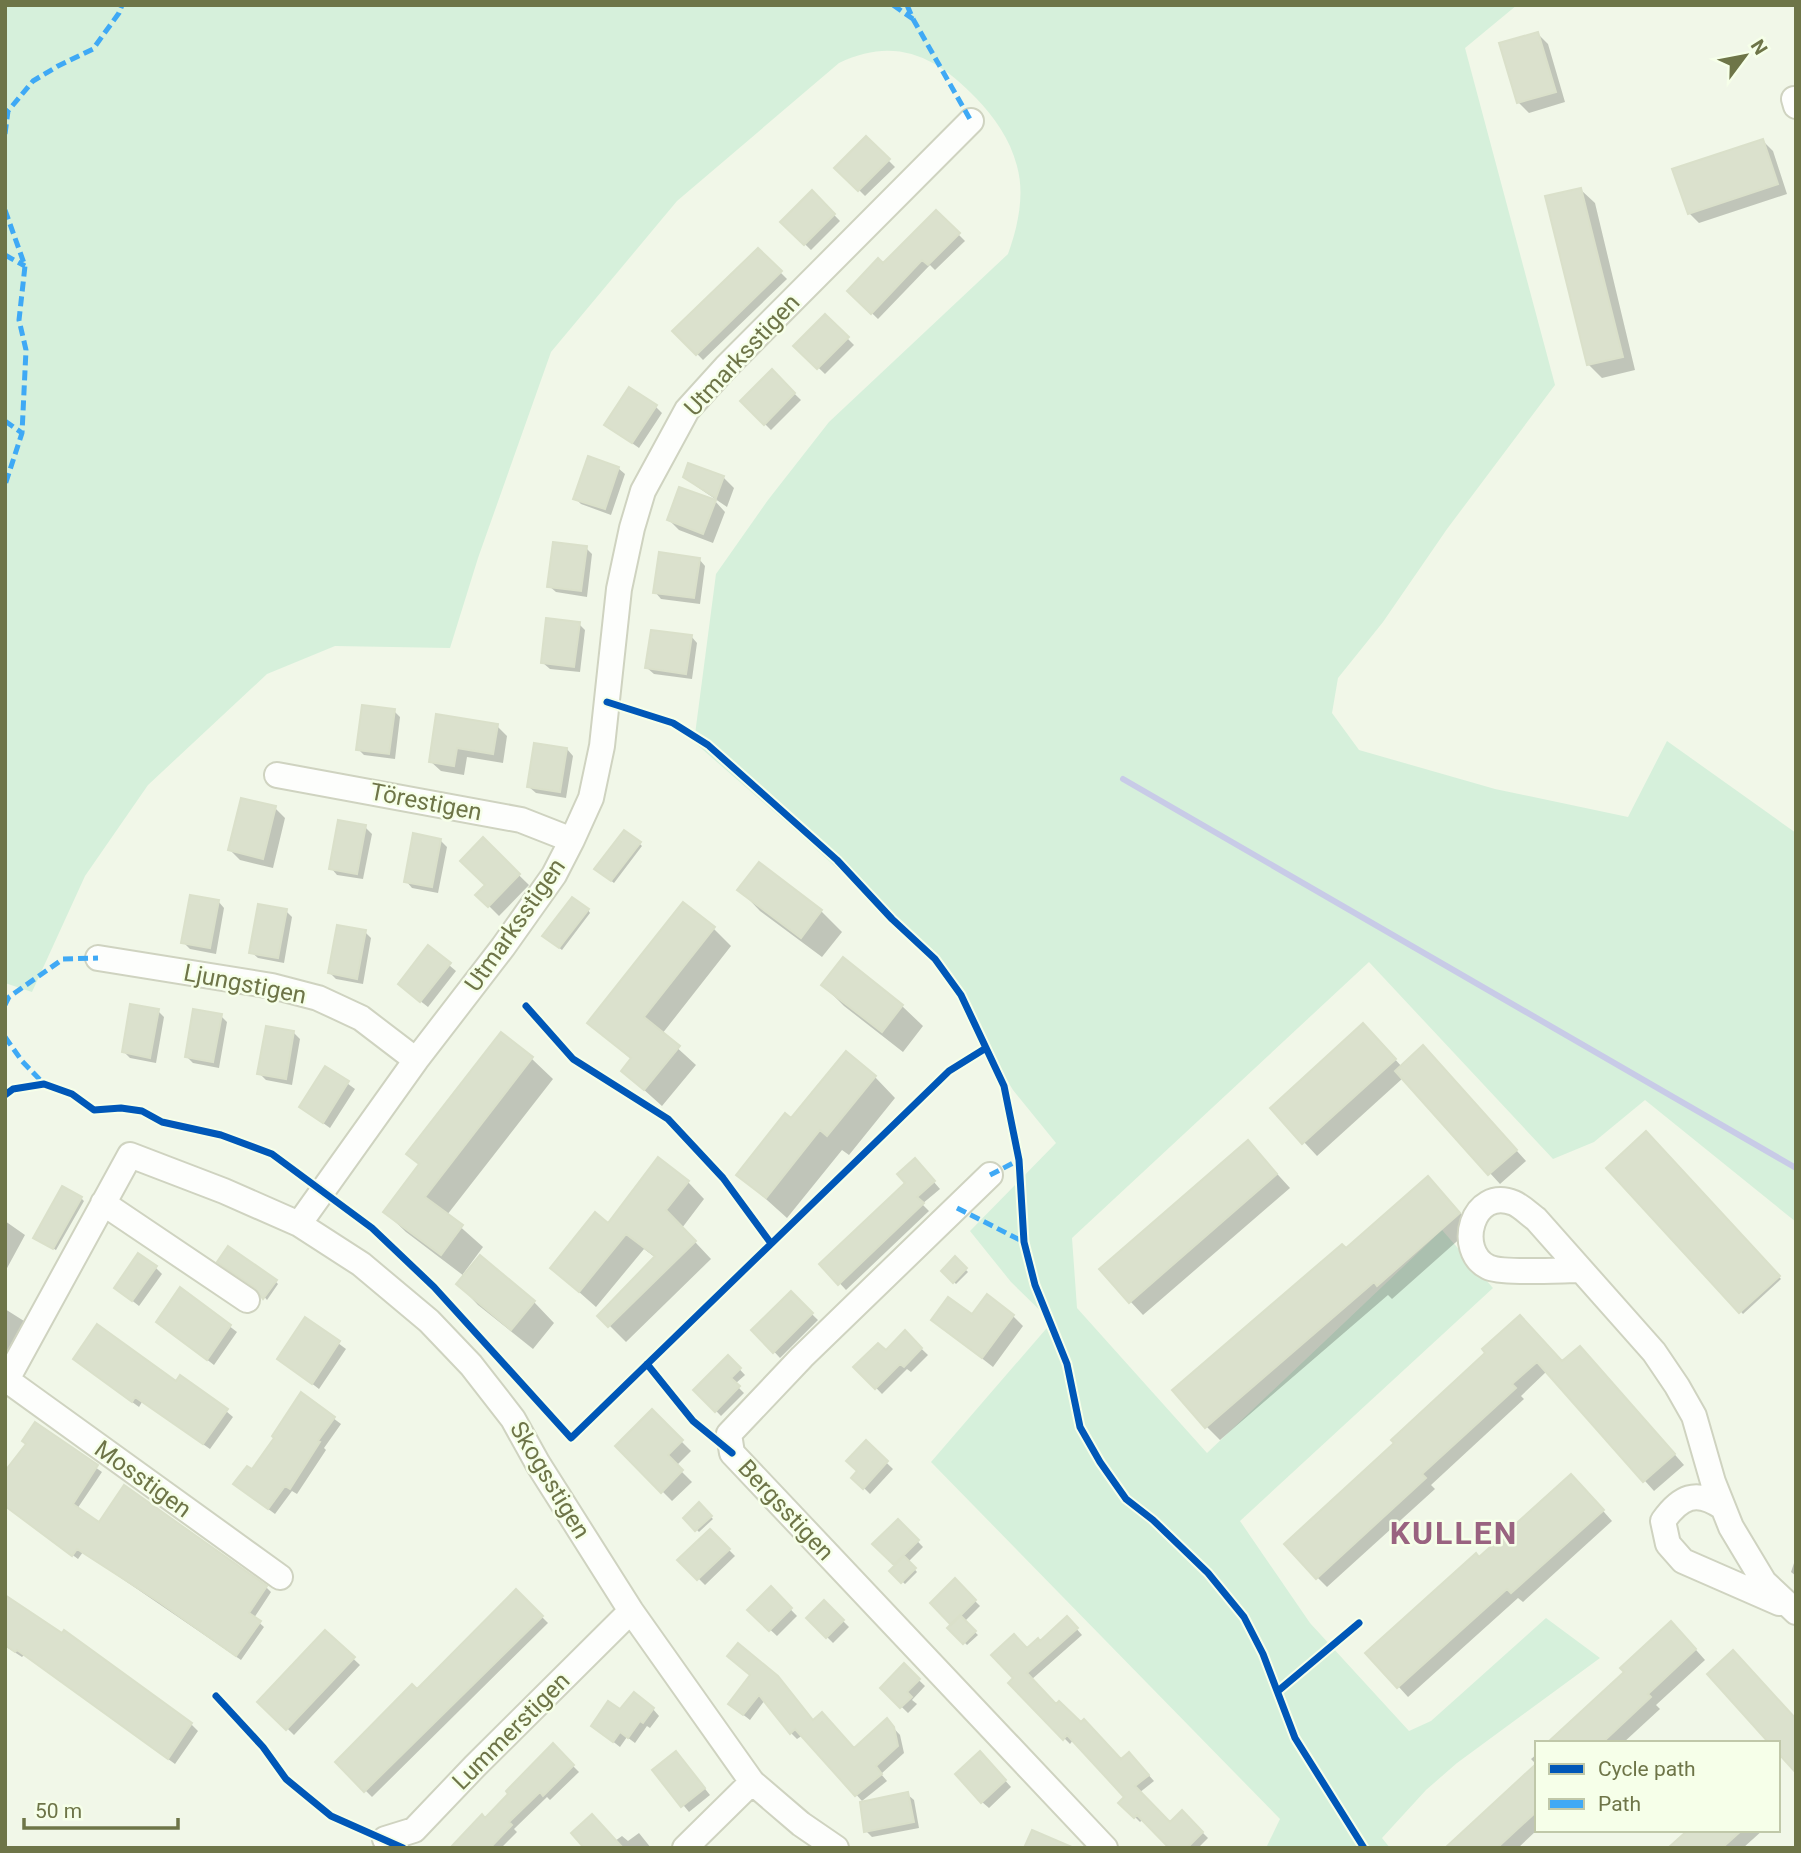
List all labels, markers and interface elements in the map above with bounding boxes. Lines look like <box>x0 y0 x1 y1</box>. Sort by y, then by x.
north arrow <box>1710 21 1780 91</box>
text: N <box>1746 35 1772 59</box>
street label: Utmarksstigen <box>679 289 805 421</box>
street label: Törestigen <box>368 777 484 827</box>
street label: Utmarksstigen <box>459 853 571 997</box>
street label: Ljungstigen <box>181 958 309 1010</box>
street label: Skogsstigen <box>504 1416 596 1544</box>
street label: Mosstigen <box>89 1435 197 1523</box>
street label: Bergsstigen <box>732 1454 840 1566</box>
district label: KULLEN <box>1390 1514 1518 1552</box>
street label: Lummerstigen <box>447 1667 575 1795</box>
legend <box>1535 1741 1780 1832</box>
text: Cycle path <box>1598 1757 1696 1781</box>
scale bar <box>24 1786 178 1830</box>
text: Path <box>1598 1792 1641 1816</box>
text: 50 m <box>35 1799 82 1823</box>

